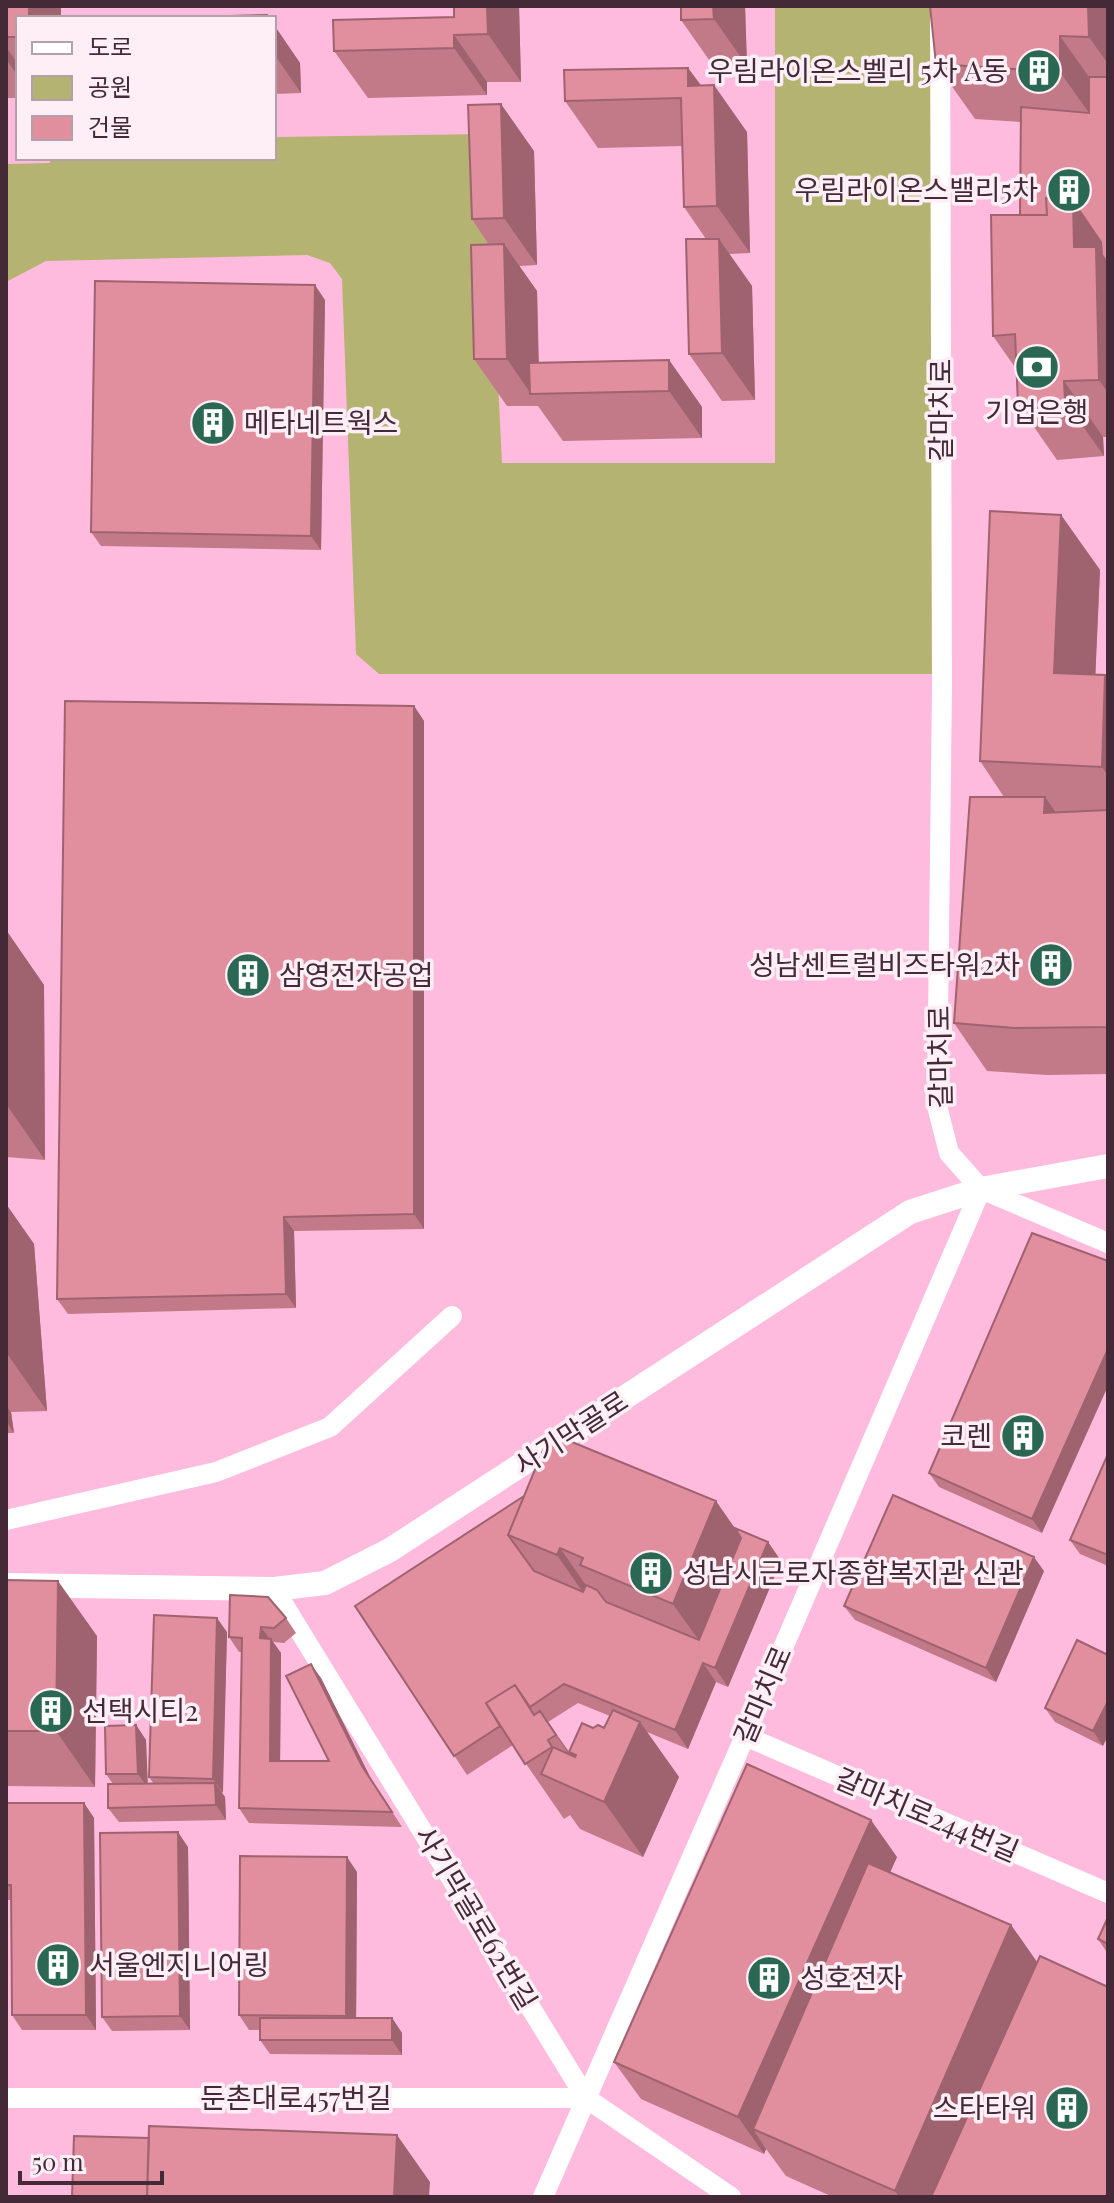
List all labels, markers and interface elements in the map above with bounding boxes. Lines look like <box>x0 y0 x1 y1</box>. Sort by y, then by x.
legend <box>16 16 276 160</box>
text: 도로 <box>88 30 132 62</box>
building icon: 우림라이온스벨리 5차 A동 <box>1015 47 1063 95</box>
place label: 우림라이온스벨리 5차 A동 <box>707 51 1008 88</box>
text: 공원 <box>88 70 132 102</box>
text: 건물 <box>88 110 132 142</box>
building icon: 우림라이온스밸리5차 <box>1045 166 1093 214</box>
place label: 우림라이온스밸리5차 <box>795 170 1038 207</box>
bank icon: 기업은행 <box>1013 343 1061 391</box>
street label: 갈마치로 <box>921 358 958 462</box>
place label: 기업은행 <box>985 392 1089 429</box>
building icon: 메타네트웍스 <box>189 399 237 447</box>
place label: 메타네트웍스 <box>244 403 399 440</box>
building icon: 성남센트럴비즈타워2차 <box>1027 941 1075 989</box>
place label: 성남센트럴비즈타워2차 <box>749 945 1020 982</box>
building icon: 삼영전자공업 <box>224 951 272 999</box>
place label: 삼영전자공업 <box>279 955 434 992</box>
street label: 갈마치로 <box>919 1005 958 1109</box>
street label: 사기막골로 <box>506 1381 634 1482</box>
building icon: 코렌 <box>999 1412 1047 1460</box>
place label: 코렌 <box>940 1416 992 1453</box>
building icon: 성남시근로자종합복지관 신관 <box>627 1549 675 1597</box>
place label: 성남시근로자종합복지관 신관 <box>682 1553 1024 1590</box>
street label: 갈마치로 <box>724 1640 799 1749</box>
building icon: 선택시티2 <box>27 1687 75 1735</box>
place label: 선택시티2 <box>82 1691 198 1728</box>
street label: 갈마치로244번길 <box>830 1758 1025 1869</box>
street label: 사기막골로62번길 <box>408 1818 547 2016</box>
building icon: 서울엔지니어링 <box>34 1941 82 1989</box>
place label: 서울엔지니어링 <box>89 1945 269 1982</box>
building icon: 성호전자 <box>745 1954 793 2002</box>
place label: 성호전자 <box>800 1958 903 1995</box>
street label: 둔촌대로457번길 <box>200 2078 392 2115</box>
building icon: 스타타워 <box>1043 2084 1091 2132</box>
place label: 스타타워 <box>933 2088 1036 2125</box>
scale bar <box>20 2135 162 2185</box>
text: 50 m <box>32 2145 84 2177</box>

